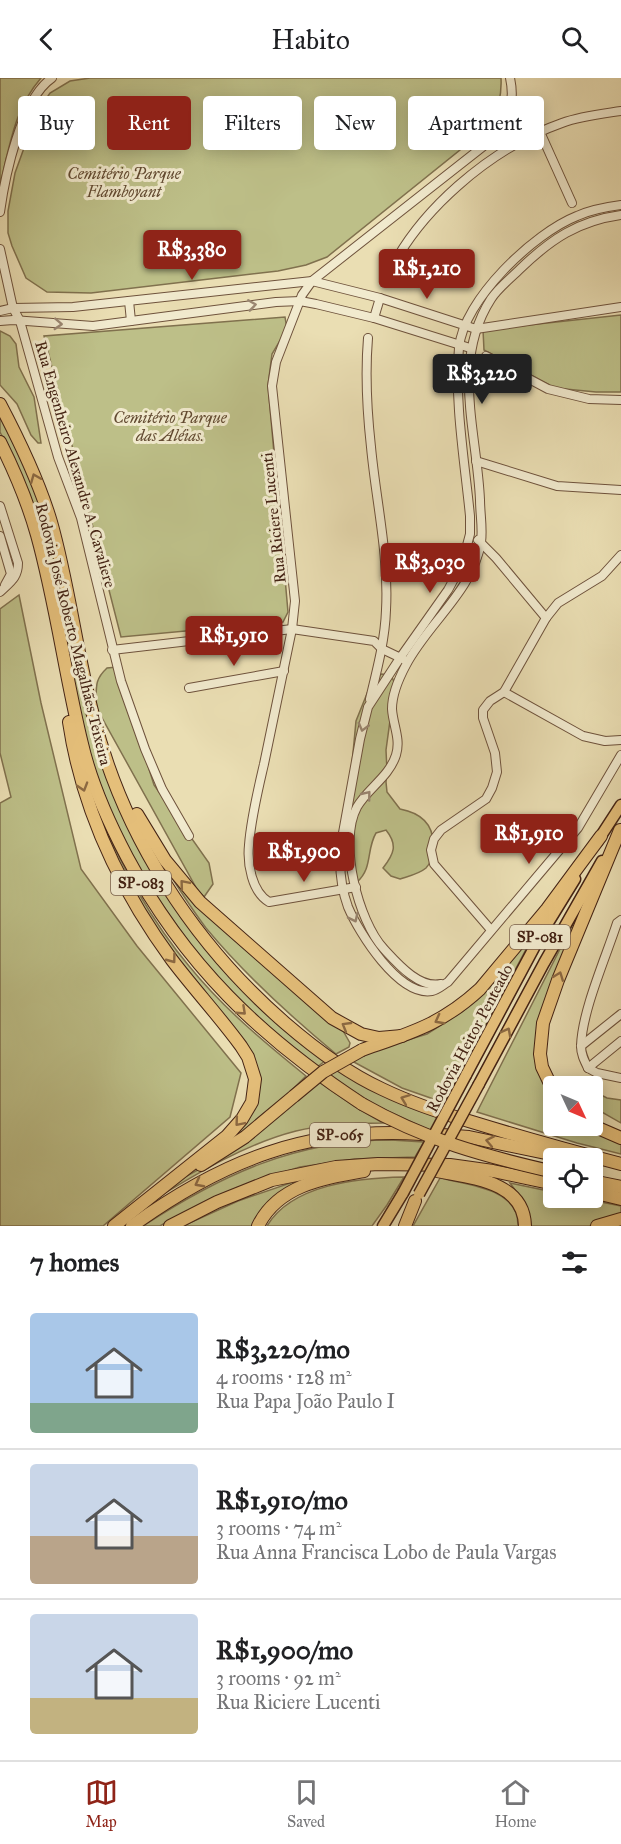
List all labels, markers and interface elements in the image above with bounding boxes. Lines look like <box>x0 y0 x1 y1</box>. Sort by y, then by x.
icon: back <box>30 23 63 56</box>
text: Habito <box>271 23 350 56</box>
icon: search <box>558 23 591 56</box>
chip: Buy <box>18 96 95 150</box>
chip: Rent <box>107 96 191 150</box>
chip: Filters <box>203 96 302 150</box>
chip: New <box>314 96 396 150</box>
chip: Apartment <box>408 96 544 150</box>
park label: Cemitério Parque Flamboyant <box>67 164 182 201</box>
pin: R$3,380 <box>137 230 247 281</box>
text: R$3,380 <box>157 237 227 261</box>
pin: R$1,210 <box>372 249 482 300</box>
text: R$1,210 <box>393 256 461 280</box>
one-way arrow <box>247 299 256 312</box>
one-way arrow <box>54 318 63 331</box>
street label: Rua Engenheiro Alexandre A. Cavaliere <box>30 339 120 590</box>
pin: R$3,220 <box>427 354 537 405</box>
text: R$3,220 <box>447 361 517 385</box>
park label: Cemitério Parque das Aléias. <box>113 408 228 445</box>
street label: Rua Riciere Lucenti <box>257 451 290 584</box>
one-way arrow <box>30 474 42 485</box>
street label: Rodovia José Roberto Magalhães Teixeira <box>31 501 115 768</box>
pin: R$3,030 <box>375 543 485 594</box>
text: R$3,030 <box>395 550 465 574</box>
pin: R$1,910 <box>179 616 289 667</box>
text: R$1,910 <box>199 623 269 647</box>
one-way arrow <box>358 721 370 732</box>
one-way arrow <box>76 781 89 792</box>
one-way arrow <box>359 791 370 802</box>
pin: R$1,910 <box>474 814 584 865</box>
text: R$1,910 <box>494 821 564 845</box>
pin: R$1,900 <box>249 832 359 883</box>
text: R$1,900 <box>267 839 341 863</box>
road number: SP-083 <box>111 871 171 895</box>
one-way arrow <box>180 880 191 891</box>
one-way arrow <box>346 911 358 922</box>
road number: SP-081 <box>510 925 570 949</box>
one-way arrow <box>165 953 176 964</box>
street label: Rodovia Heitor Penteado <box>422 961 517 1116</box>
one-way arrow <box>552 972 564 983</box>
one-way arrow <box>235 1004 246 1015</box>
one-way arrow <box>434 1013 445 1025</box>
one-way arrow <box>342 1022 352 1034</box>
one-way arrow <box>500 1028 511 1039</box>
north arrow <box>543 1076 603 1136</box>
map controls <box>543 1076 603 1208</box>
one-way arrow <box>400 1094 411 1106</box>
one-way arrow <box>235 1116 246 1127</box>
road number: SP-065 <box>310 1123 370 1147</box>
one-way arrow <box>485 1135 495 1148</box>
button: locate <box>543 1148 603 1208</box>
one-way arrow <box>195 1176 206 1188</box>
text: 7 homes <box>30 1246 119 1278</box>
icon: filters <box>558 1246 591 1279</box>
text: R$3,220/mo <box>216 1333 350 1365</box>
icon: home <box>78 1337 150 1409</box>
text: 4 rooms · 128 m² <box>216 1365 352 1389</box>
text: Rua Papa João Paulo I <box>216 1389 395 1413</box>
text: R$1,910/mo <box>216 1484 348 1516</box>
icon: home <box>78 1488 150 1560</box>
text: 3 rooms · 74 m² <box>216 1516 341 1540</box>
text: Rua Anna Francisca Lobo de Paula Vargas <box>216 1540 557 1564</box>
text: R$1,900/mo <box>216 1634 353 1666</box>
icon: home <box>78 1638 150 1710</box>
text: 3 rooms · 92 m² <box>216 1666 341 1690</box>
text: Rua Riciere Lucenti <box>216 1690 380 1714</box>
tab: Map <box>85 1776 118 1831</box>
tab: Saved <box>287 1776 325 1831</box>
tab: Home <box>494 1776 536 1831</box>

